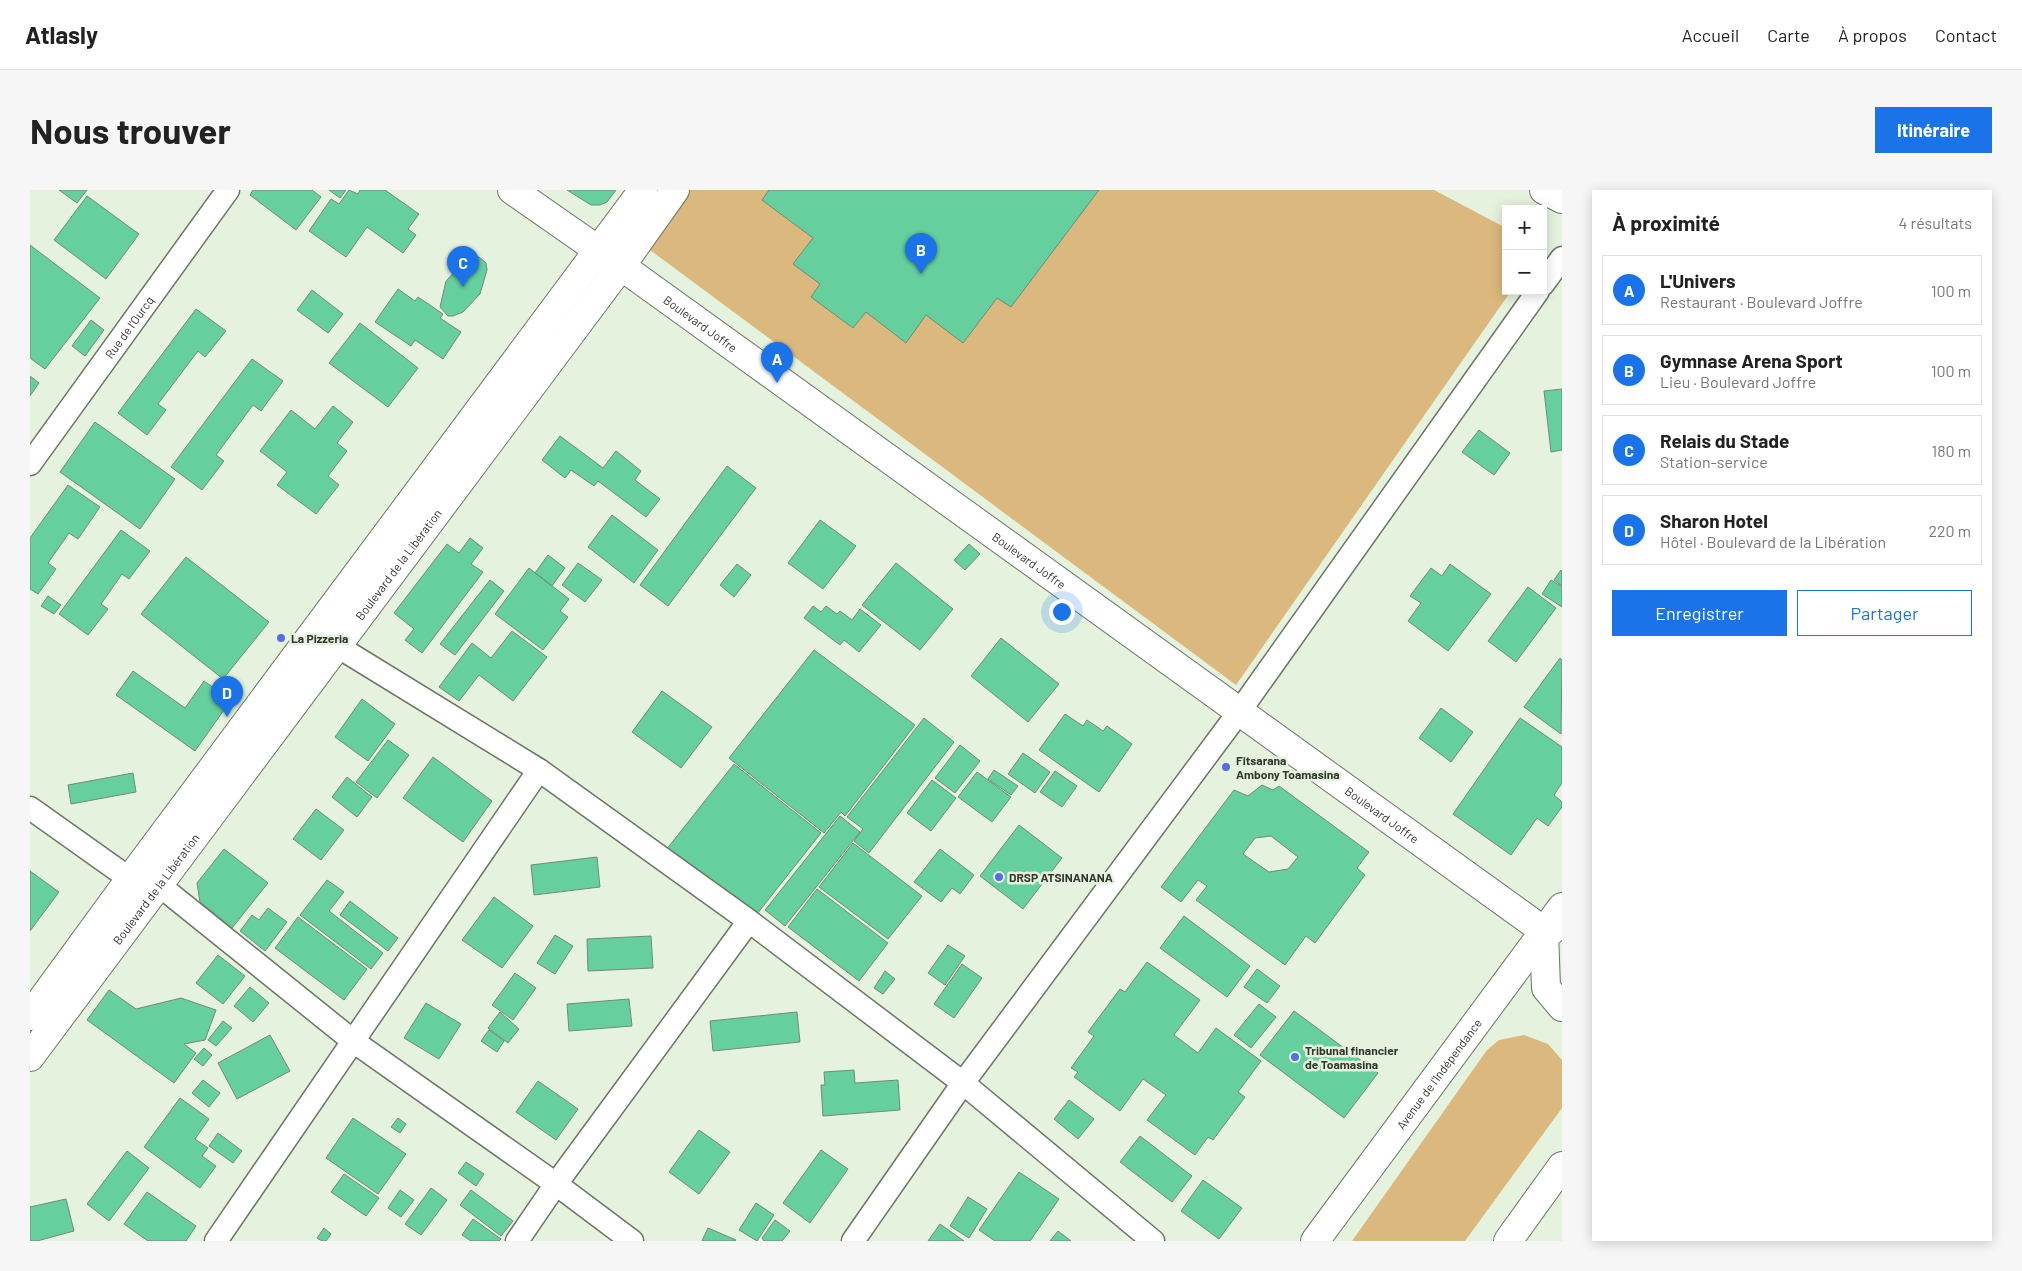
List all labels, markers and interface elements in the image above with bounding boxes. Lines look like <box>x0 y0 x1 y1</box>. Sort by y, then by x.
text: Atlasly <box>25 20 98 49</box>
text: Accueil <box>1682 24 1739 46</box>
text: Carte <box>1767 24 1810 46</box>
text: À propos <box>1838 24 1907 46</box>
text: Contact <box>1935 24 1997 46</box>
button: Itinéraire <box>1875 107 1992 153</box>
text: Nous trouver <box>30 109 231 151</box>
map controls <box>1502 205 1547 295</box>
button: + <box>1502 205 1547 250</box>
text: À proximité <box>1612 210 1720 235</box>
text: 4 résultats <box>1898 213 1972 232</box>
pin: B <box>905 233 937 274</box>
pin: C <box>447 246 479 287</box>
button: − <box>1502 250 1547 295</box>
text: L'Univers <box>1660 269 1736 292</box>
text: A <box>1624 281 1634 300</box>
text: 100 m <box>1931 281 1971 300</box>
street label: Boulevard Joffre <box>661 292 740 355</box>
text: Restaurant · Boulevard Joffre <box>1660 292 1863 311</box>
street label: Rue de l'Ourcq <box>102 293 156 361</box>
pin: A <box>761 342 793 383</box>
text: Gymnase Arena Sport <box>1660 349 1843 372</box>
text: B <box>1624 361 1634 380</box>
text: 100 m <box>1931 361 1971 380</box>
text: Lieu · Boulevard Joffre <box>1660 372 1816 391</box>
text: Relais du Stade <box>1660 429 1789 452</box>
text: C <box>1624 441 1634 460</box>
text: 180 m <box>1932 441 1971 460</box>
text: Station-service <box>1660 452 1768 471</box>
street label: Boulevard de la Libération <box>352 506 444 623</box>
text: Sharon Hotel <box>1660 509 1768 532</box>
text: D <box>1624 521 1634 540</box>
text: 220 m <box>1928 521 1971 540</box>
street label: Boulevard Joffre <box>990 529 1069 591</box>
text: Hôtel · Boulevard de la Libération <box>1660 532 1886 551</box>
button: Enregistrer <box>1612 590 1787 636</box>
button: Partager <box>1797 590 1972 636</box>
your location <box>1049 599 1075 625</box>
place label: La Pizzeria <box>291 631 348 645</box>
marker: La Pizzeria <box>275 632 287 644</box>
pin: D <box>211 676 243 717</box>
place label: Fitsarana Ambony Toamasina <box>1236 753 1340 781</box>
marker: Fitsarana Ambony Toamasina <box>1220 761 1232 773</box>
street label: Boulevard Joffre <box>1343 783 1422 846</box>
street label: Boulevard de la Libération <box>110 831 202 947</box>
place label: DRSP ATSINANANA <box>1009 870 1113 884</box>
marker: DRSP ATSINANANA <box>993 871 1005 883</box>
street label: Avenue de l'Indépendance <box>1393 1016 1484 1132</box>
place label: Tribunal financier de Toamasina <box>1305 1043 1399 1071</box>
marker: Tribunal financier de Toamasina <box>1289 1051 1301 1063</box>

